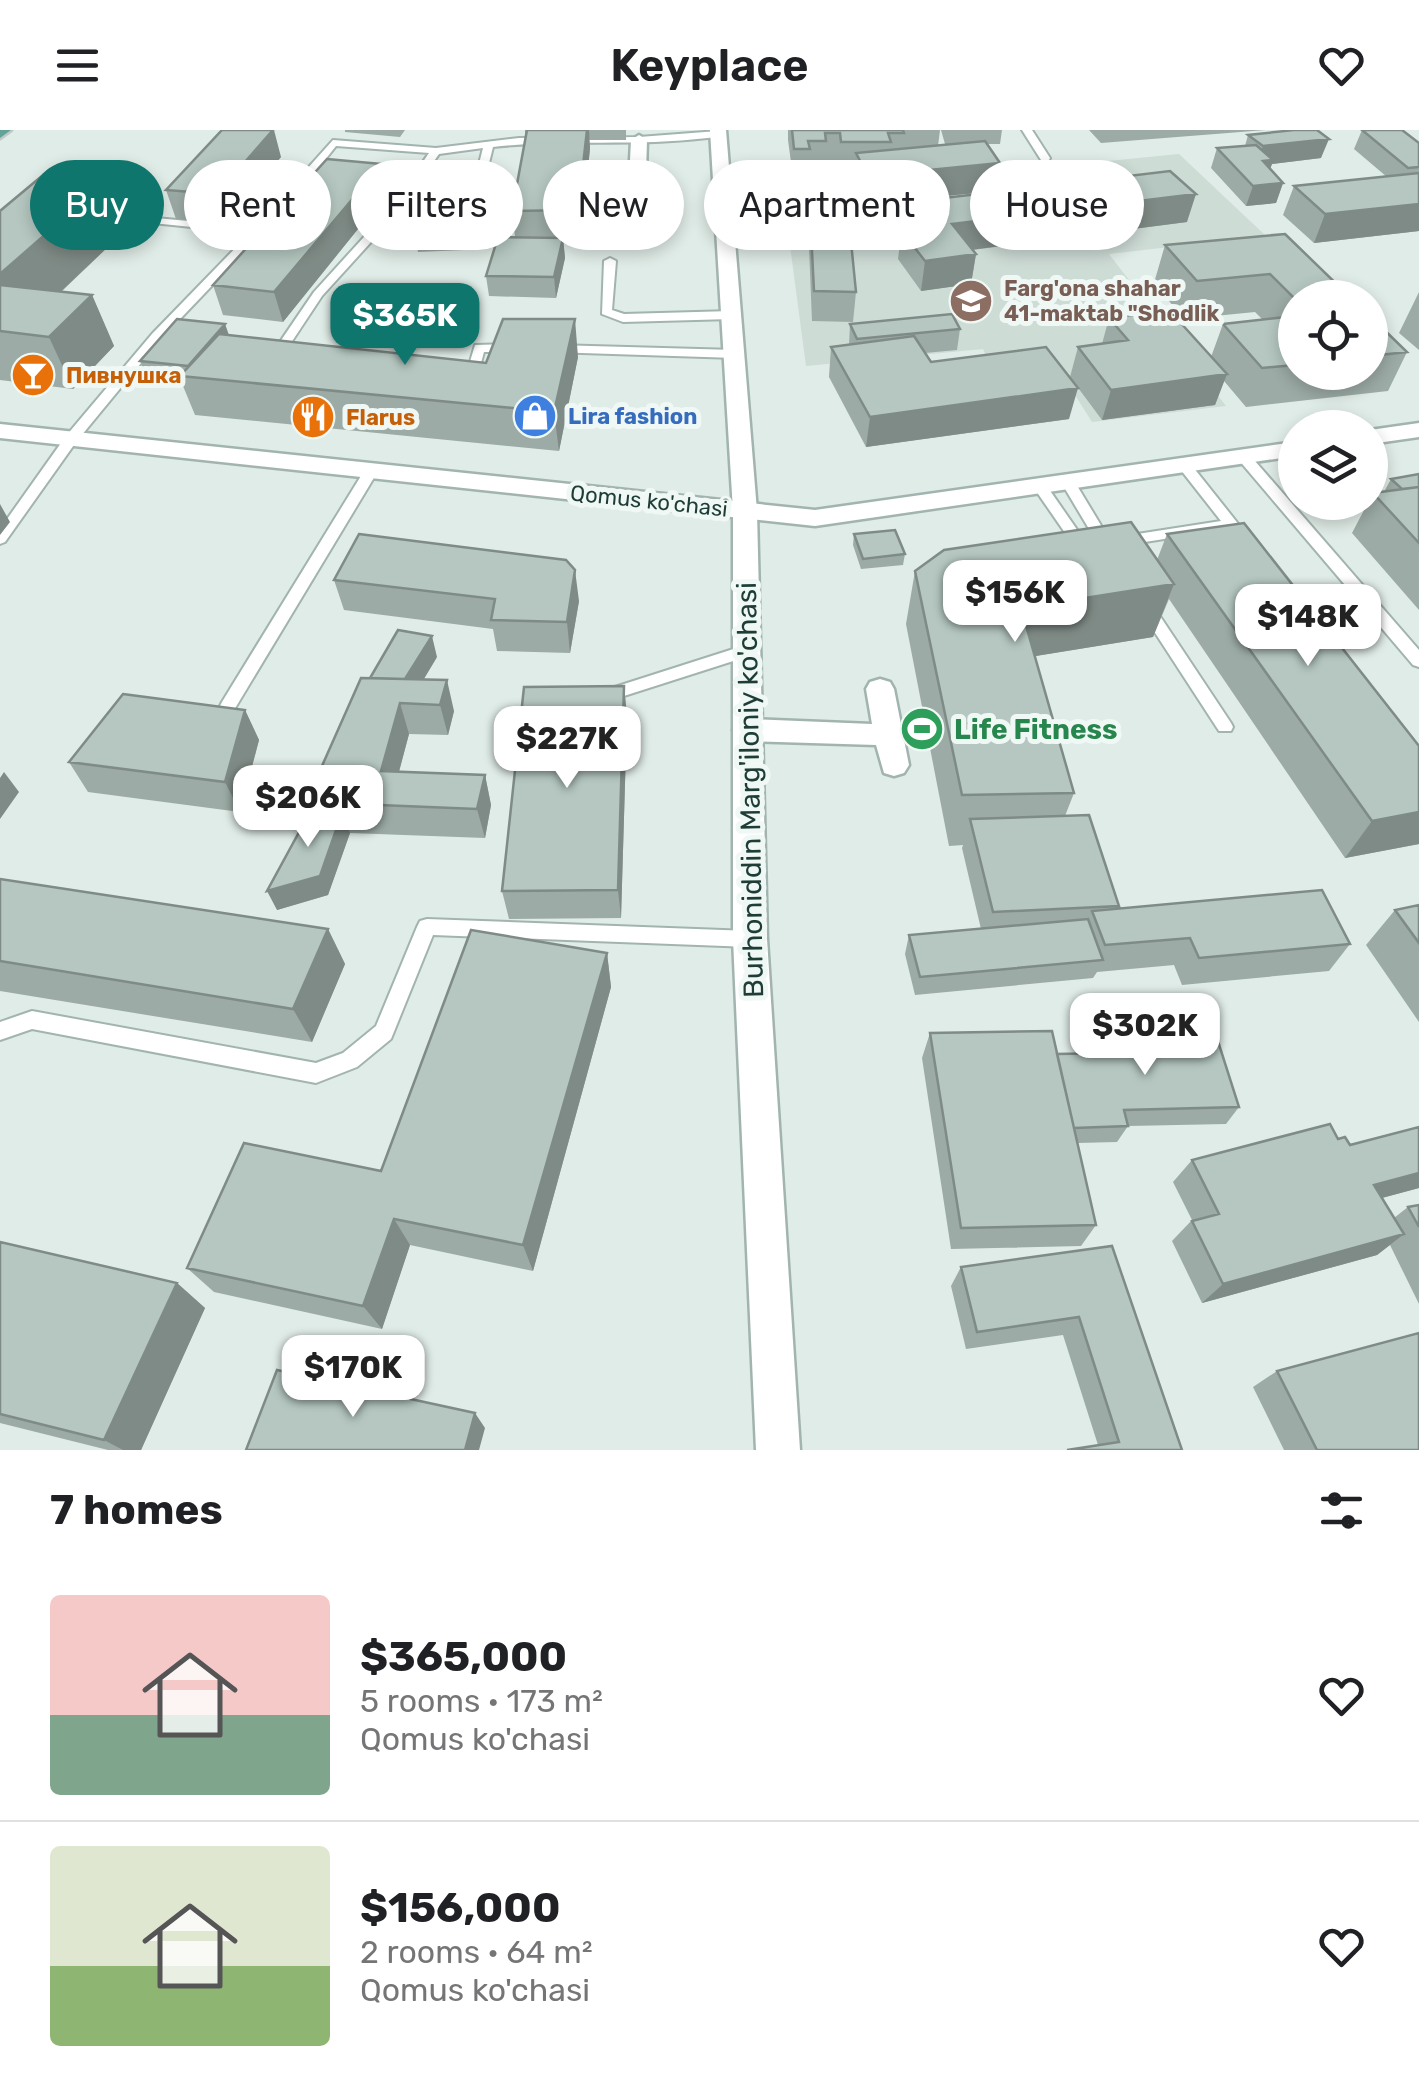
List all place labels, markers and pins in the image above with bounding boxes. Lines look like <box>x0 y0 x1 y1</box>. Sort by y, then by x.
place label: Farg'ona shahar 41-maktab "Shodlik <box>1004 275 1219 327</box>
school or university icon: Farg'ona shahar 41-maktab "Shodlik <box>948 278 994 324</box>
pin: $365K <box>335 283 475 368</box>
bar icon: Пивнушка <box>10 352 56 398</box>
place label: Пивнушка <box>66 362 181 389</box>
shop icon: Lira fashion <box>512 393 558 439</box>
restaurant icon: Flarus <box>290 394 336 440</box>
place label: Lira fashion <box>568 403 697 430</box>
place label: Flarus <box>346 404 415 431</box>
pin: $156K <box>945 560 1085 645</box>
pin: $148K <box>1238 584 1378 669</box>
pin: $227K <box>497 706 637 791</box>
sports icon: Life Fitness <box>899 706 945 752</box>
place label: Life Fitness <box>954 713 1118 746</box>
pin: $206K <box>238 765 378 850</box>
pin: $302K <box>1075 993 1215 1078</box>
pin: $170K <box>283 1335 423 1420</box>

